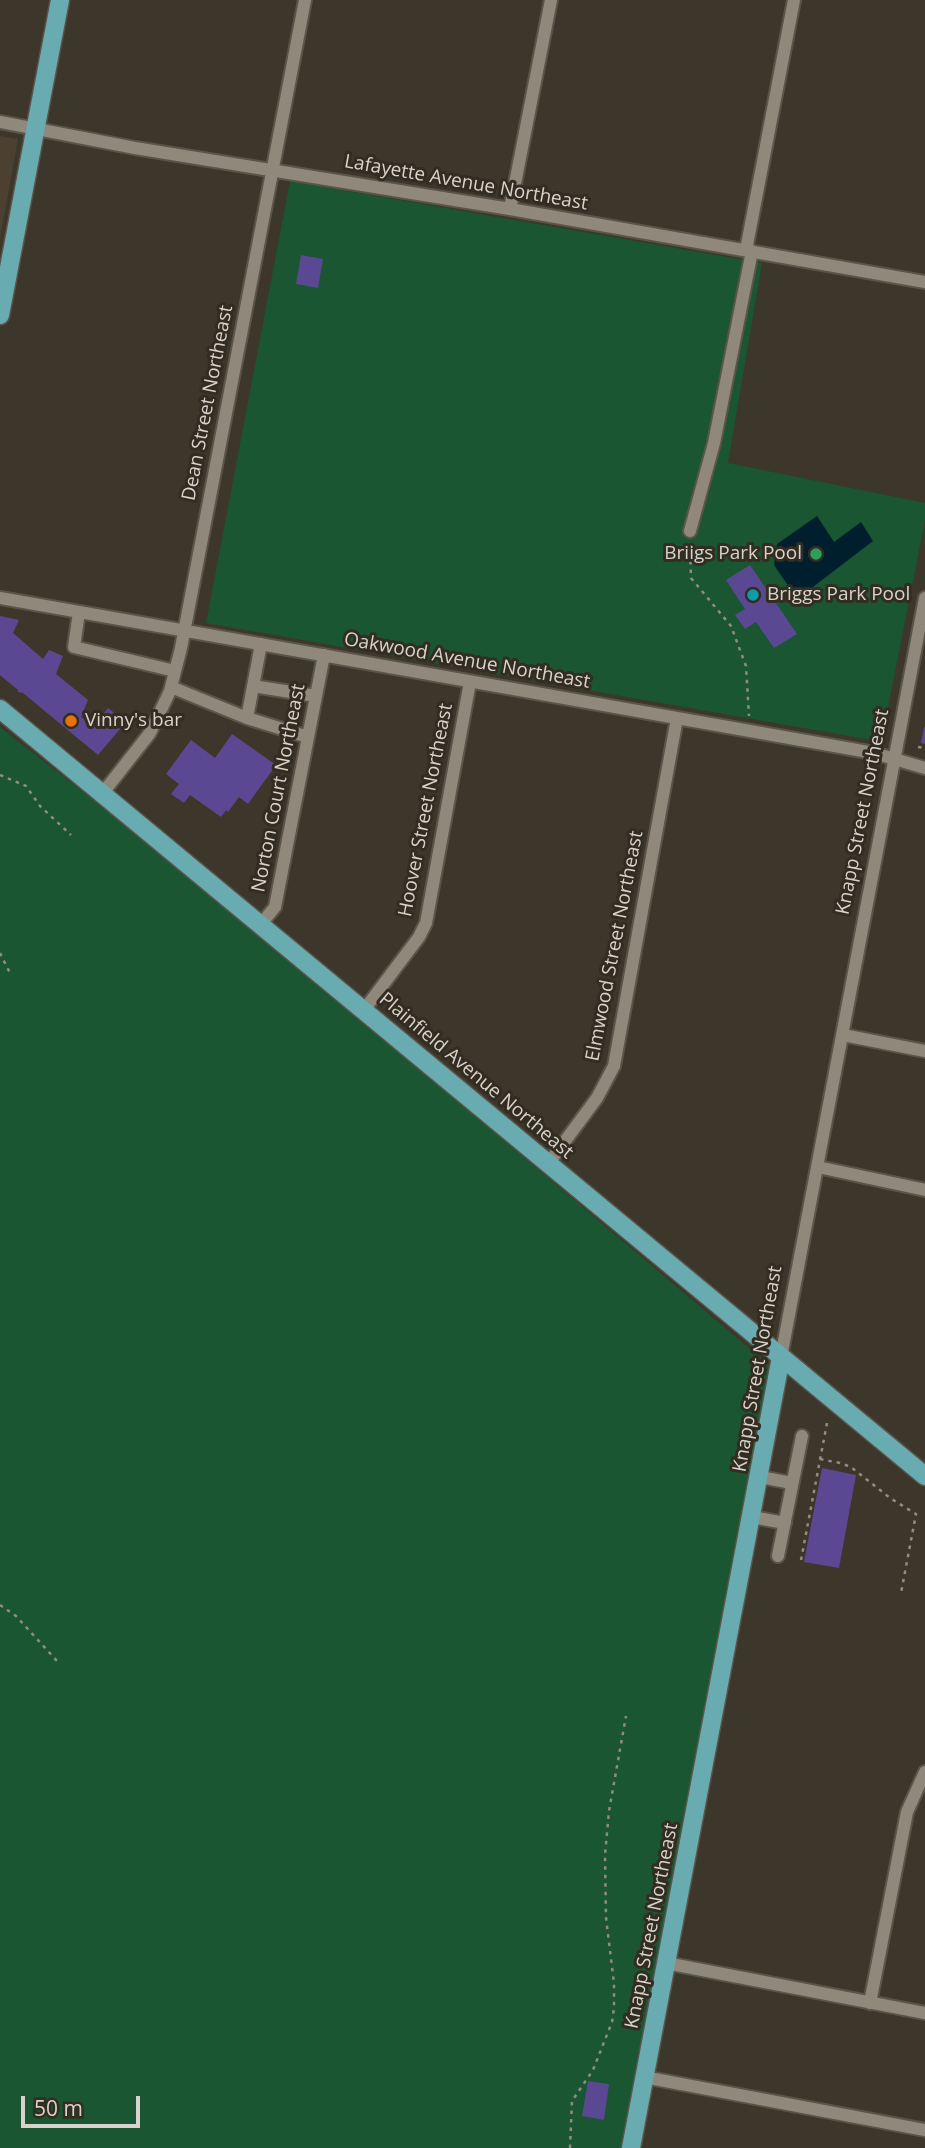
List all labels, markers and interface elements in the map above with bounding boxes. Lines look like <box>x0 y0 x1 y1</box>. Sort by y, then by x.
street label: Lafayette Avenue Northeast <box>342 150 590 216</box>
street label: Dean Street Northeast <box>178 303 238 503</box>
place label: Briigs Park Pool <box>664 543 802 565</box>
marker: Briigs Park Pool <box>808 546 824 562</box>
place label: Briggs Park Pool <box>767 584 910 606</box>
marker: Briggs Park Pool <box>745 587 761 603</box>
street label: Oakwood Avenue Northeast <box>342 628 592 694</box>
street label: Norton Court Northeast <box>248 682 310 894</box>
street label: Hoover Street Northeast <box>394 701 458 919</box>
street label: Knapp Street Northeast <box>832 707 894 917</box>
place label: Vinny's bar <box>85 710 182 732</box>
marker: Vinny's bar <box>63 713 79 729</box>
street label: Elmwood Street Northeast <box>581 829 649 1063</box>
street label: Plainfield Avenue Northeast <box>374 988 578 1164</box>
street label: Knapp Street Northeast <box>729 1264 787 1474</box>
street label: Knapp Street Northeast <box>621 1821 683 2031</box>
scale bar <box>24 2082 144 2126</box>
text: 50 m <box>34 2094 83 2122</box>

